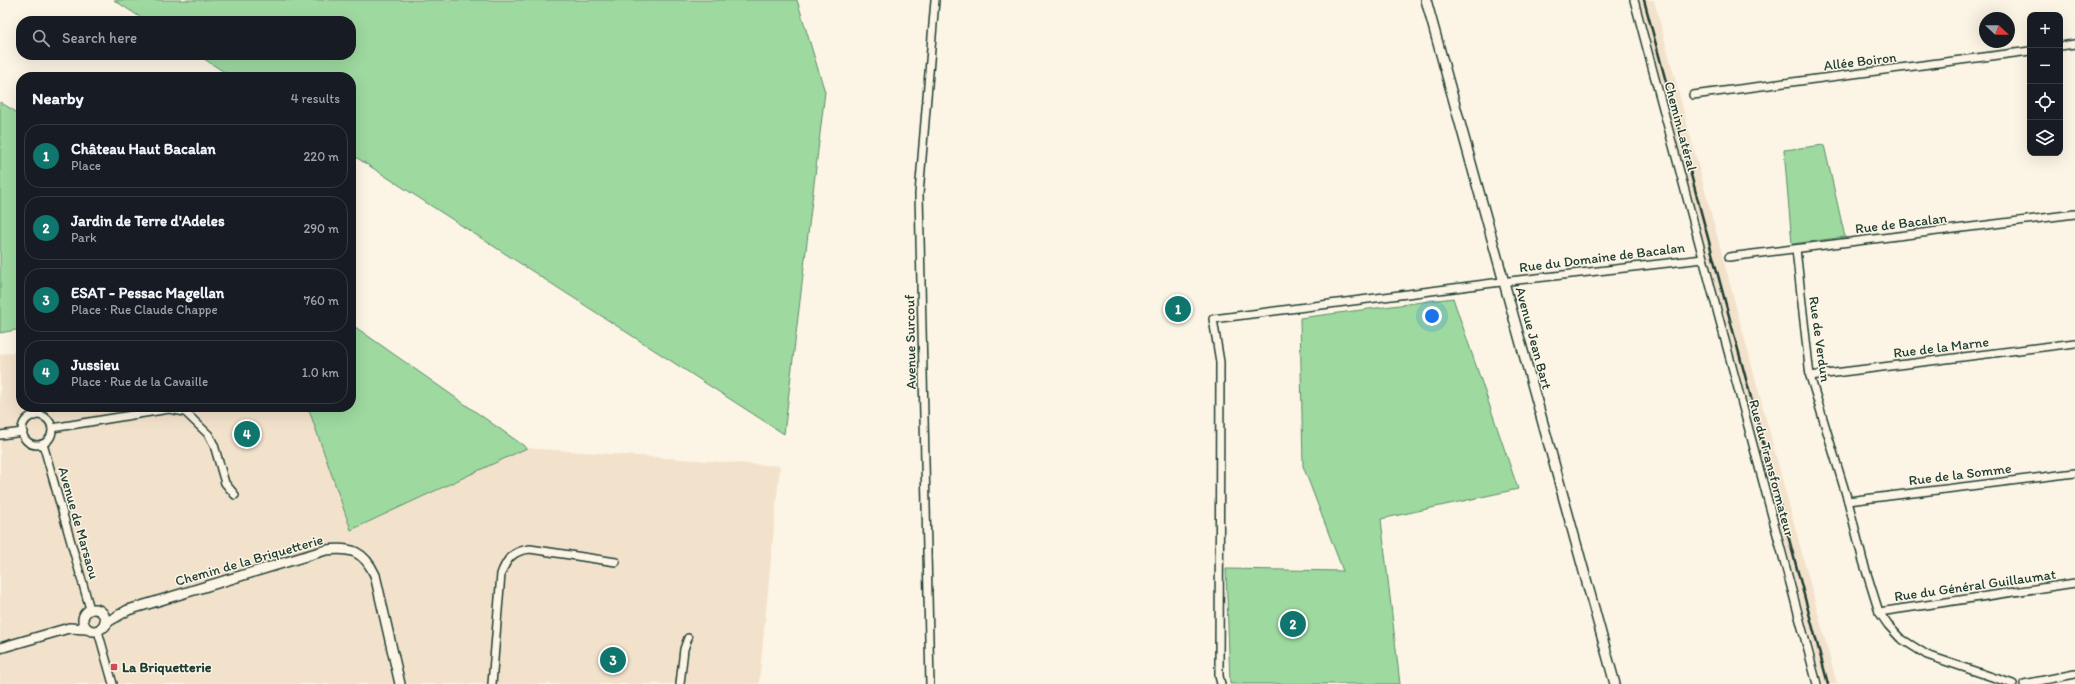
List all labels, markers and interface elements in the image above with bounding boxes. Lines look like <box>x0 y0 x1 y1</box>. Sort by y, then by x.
north arrow <box>1979 12 2015 48</box>
map controls <box>2027 12 2063 156</box>
button: + <box>2027 12 2063 48</box>
search box <box>16 16 356 60</box>
icon: search <box>30 27 52 49</box>
text: Search here <box>62 29 137 47</box>
button: − <box>2027 48 2063 84</box>
street label: Allée Boiron <box>1823 49 1898 74</box>
street label: Chemin Latéral <box>1660 80 1701 173</box>
button: locate <box>2027 84 2063 120</box>
text: Nearby <box>32 88 84 108</box>
text: 4 results <box>291 91 340 106</box>
button: layers <box>2027 120 2063 156</box>
text: Château Haut Bacalan <box>71 140 216 158</box>
text: 1 <box>43 149 49 164</box>
text: 220 m <box>303 149 339 164</box>
text: Place <box>71 158 101 173</box>
street label: Rue de Bacalan <box>1854 209 1948 238</box>
text: Jardin de Terre d'Adeles <box>71 212 225 230</box>
text: 2 <box>43 221 49 236</box>
text: 290 m <box>303 221 339 236</box>
text: Park <box>71 230 97 245</box>
street label: Rue du Domaine de Bacalan <box>1518 239 1686 276</box>
text: ESAT - Pessac Magellan <box>71 284 224 302</box>
street label: Avenue Jean Bart <box>1512 285 1555 391</box>
text: 3 <box>42 293 50 308</box>
text: 760 m <box>304 293 339 308</box>
street label: Avenue Surcouf <box>901 294 920 390</box>
pin: 1 <box>1165 294 1191 324</box>
street label: Rue de Verdun <box>1805 295 1834 383</box>
text: Place · Rue Claude Chappe <box>71 302 218 317</box>
your location <box>1422 306 1442 326</box>
street label: Rue de la Marne <box>1892 333 1990 362</box>
text: Jussieu <box>71 356 119 374</box>
text: 4 <box>42 365 50 380</box>
text: 1.0 km <box>302 365 339 380</box>
text: Place · Rue de la Cavaille <box>71 374 208 389</box>
street label: Rue du Transformateur <box>1745 398 1798 539</box>
pin: 4 <box>234 419 260 449</box>
street label: Rue de la Somme <box>1908 460 2013 489</box>
street label: Avenue de Marsaou <box>54 465 103 582</box>
street label: Chemin de la Briquetterie <box>173 531 325 590</box>
street label: Rue du Général Guillaumat <box>1893 566 2057 605</box>
pin: 2 <box>1280 609 1306 639</box>
pin: 3 <box>600 645 626 675</box>
place label: La Briquetterie <box>122 659 212 676</box>
marker: La Briquetterie <box>109 662 119 672</box>

